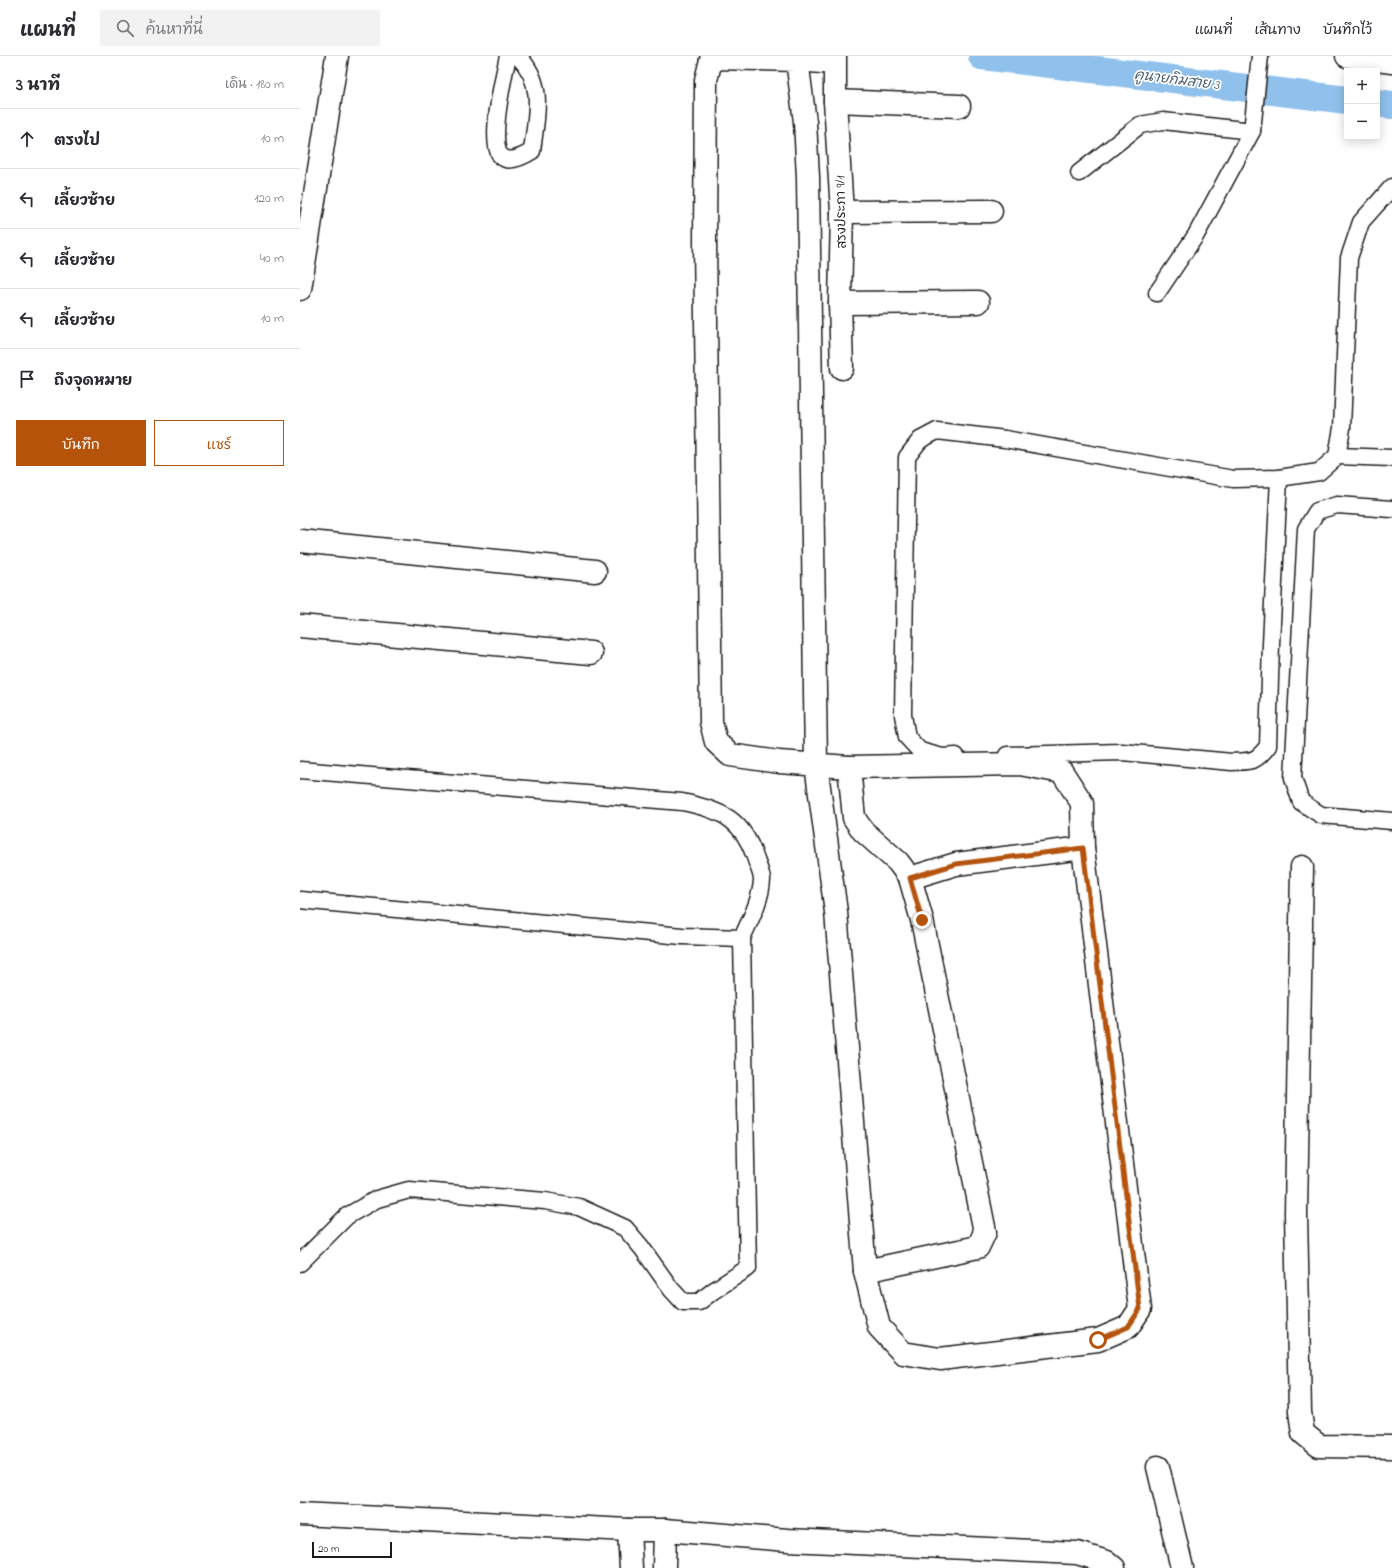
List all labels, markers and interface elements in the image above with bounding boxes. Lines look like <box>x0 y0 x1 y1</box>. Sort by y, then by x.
search box <box>100 10 380 46</box>
icon: search <box>114 17 136 39</box>
text: แผนที่ <box>20 18 76 45</box>
text: ค้นหาที่นี่ <box>146 19 203 41</box>
text: แผนที่ <box>1195 20 1232 41</box>
text: เส้นทาง <box>1254 20 1301 41</box>
text: บันทึกไว้ <box>1323 20 1372 41</box>
water label: คูนายกิมสาย 3 <box>1133 65 1222 96</box>
map controls <box>1344 68 1380 140</box>
button: + <box>1344 68 1380 104</box>
text: 3 นาที <box>16 73 60 98</box>
text: เดิน · 180 m <box>225 75 284 94</box>
button: − <box>1344 104 1380 140</box>
icon: ahead <box>16 128 38 150</box>
text: 10 m <box>261 129 284 148</box>
text: ตรงไป <box>54 130 100 152</box>
street label: สรงประภา 9/1 <box>831 175 852 249</box>
icon: left <box>16 188 38 210</box>
text: 120 m <box>254 189 284 208</box>
text: เลี้ยวซ้าย <box>54 190 115 212</box>
icon: left <box>16 248 38 270</box>
text: 40 m <box>260 249 284 268</box>
text: เลี้ยวซ้าย <box>54 250 115 272</box>
icon: left <box>16 308 38 330</box>
text: 10 m <box>261 309 284 328</box>
text: เลี้ยวซ้าย <box>54 310 115 332</box>
icon: arrive <box>16 368 38 390</box>
text: ถึงจุดหมาย <box>54 370 132 392</box>
button: บันทึก <box>16 420 146 466</box>
button: แชร์ <box>154 420 284 466</box>
route end <box>913 911 931 929</box>
route start <box>1089 1331 1107 1349</box>
scale bar <box>312 1540 392 1559</box>
text: 20 m <box>318 1541 340 1557</box>

